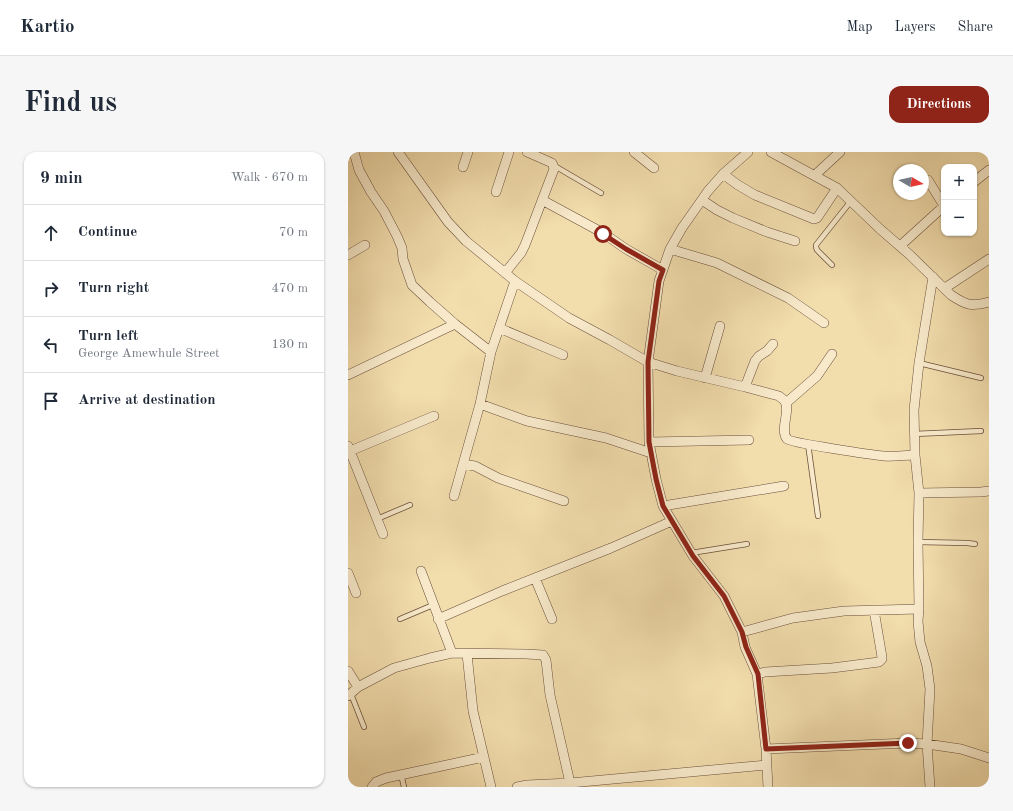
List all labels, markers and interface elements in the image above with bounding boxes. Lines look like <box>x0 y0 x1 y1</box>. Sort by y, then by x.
text: Kartio <box>20 18 75 37</box>
text: Map <box>847 20 873 34</box>
text: Layers <box>895 20 936 34</box>
text: Share <box>958 20 993 34</box>
button: Directions <box>889 86 989 123</box>
text: Find us <box>24 90 117 118</box>
north arrow <box>893 164 929 200</box>
map controls <box>941 164 977 236</box>
button: + <box>941 164 977 200</box>
text: 9 min <box>40 170 83 187</box>
text: Walk · 670 m <box>231 171 308 184</box>
button: − <box>941 200 977 236</box>
icon: ahead <box>40 222 62 244</box>
text: Continue <box>78 225 137 240</box>
route start <box>594 225 612 243</box>
text: 70 m <box>279 226 308 239</box>
icon: right <box>40 278 62 300</box>
text: Turn right <box>78 281 149 296</box>
text: 470 m <box>271 282 308 295</box>
text: Turn left <box>78 329 138 344</box>
icon: left <box>40 334 62 356</box>
text: 130 m <box>271 338 308 351</box>
text: George Amewhule Street <box>78 347 220 360</box>
icon: arrive <box>40 390 62 412</box>
text: Arrive at destination <box>78 393 216 408</box>
route end <box>899 734 917 752</box>

